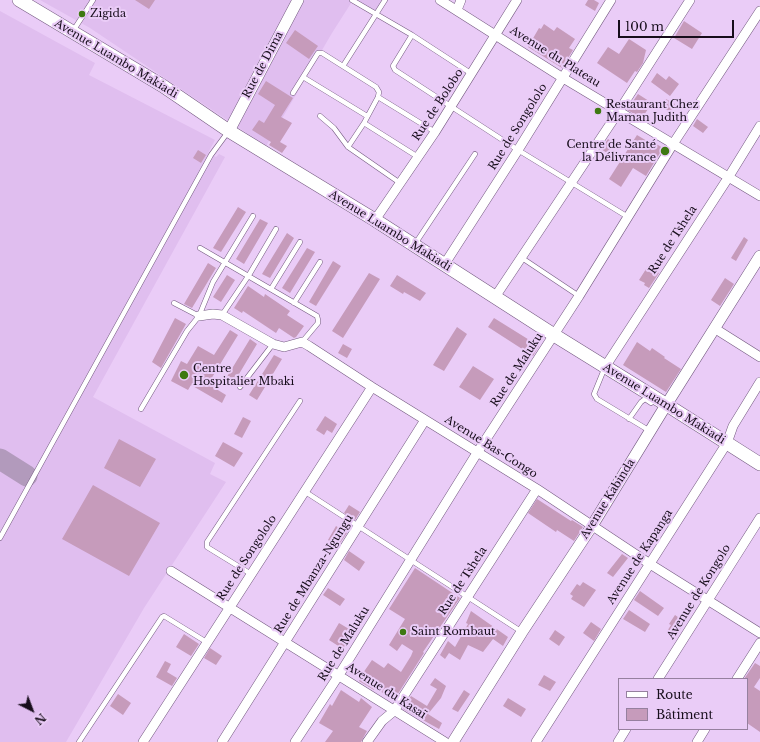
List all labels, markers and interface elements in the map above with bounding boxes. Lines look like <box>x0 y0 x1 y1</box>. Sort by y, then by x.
place label: Zigida <box>90 7 126 21</box>
marker: Zigida <box>77 9 87 19</box>
scale bar <box>620 12 736 38</box>
street label: Avenue Luambo Makiadi <box>52 17 180 101</box>
text: 100 m <box>625 19 664 34</box>
street label: Avenue du Plateau <box>507 24 603 90</box>
street label: Rue de Dima <box>240 29 286 101</box>
street label: Rue de Bolobo <box>410 67 466 143</box>
street label: Rue de Songololo <box>486 81 550 173</box>
place label: Restaurant Chez Maman Judith <box>606 98 699 124</box>
marker: Restaurant Chez Maman Judith <box>593 106 603 116</box>
place label: Centre de Santé la Délivrance <box>566 138 656 164</box>
marker: Centre de Santé la Délivrance <box>659 145 671 157</box>
street label: Avenue Luambo Makiadi <box>326 188 454 274</box>
street label: Rue de Tshela <box>646 203 700 277</box>
street label: Rue de Maluku <box>488 331 546 409</box>
street label: Avenue Luambo Makiadi <box>600 361 728 447</box>
place label: Centre Hospitalier Mbaki <box>193 362 294 388</box>
marker: Centre Hospitalier Mbaki <box>178 369 190 381</box>
street label: Avenue Bas-Congo <box>442 413 540 481</box>
street label: Avenue Kabinda <box>578 457 638 541</box>
street label: Avenue de Kapanga <box>604 507 676 607</box>
street label: Rue de Mbanza-Ngungu <box>272 512 356 636</box>
street label: Rue de Songololo <box>214 513 280 603</box>
street label: Avenue de Kongolo <box>664 542 734 642</box>
street label: Rue de Tshela <box>436 544 490 618</box>
street label: Rue de Maluku <box>316 604 372 684</box>
place label: Saint Rombaut <box>411 625 495 639</box>
marker: Saint Rombaut <box>398 627 408 637</box>
street label: Avenue du Kasaï <box>344 660 428 722</box>
legend <box>618 678 748 730</box>
text: Route <box>656 687 693 702</box>
north arrow <box>12 690 52 730</box>
text: Bâtiment <box>656 707 713 722</box>
text: N <box>32 710 49 728</box>

